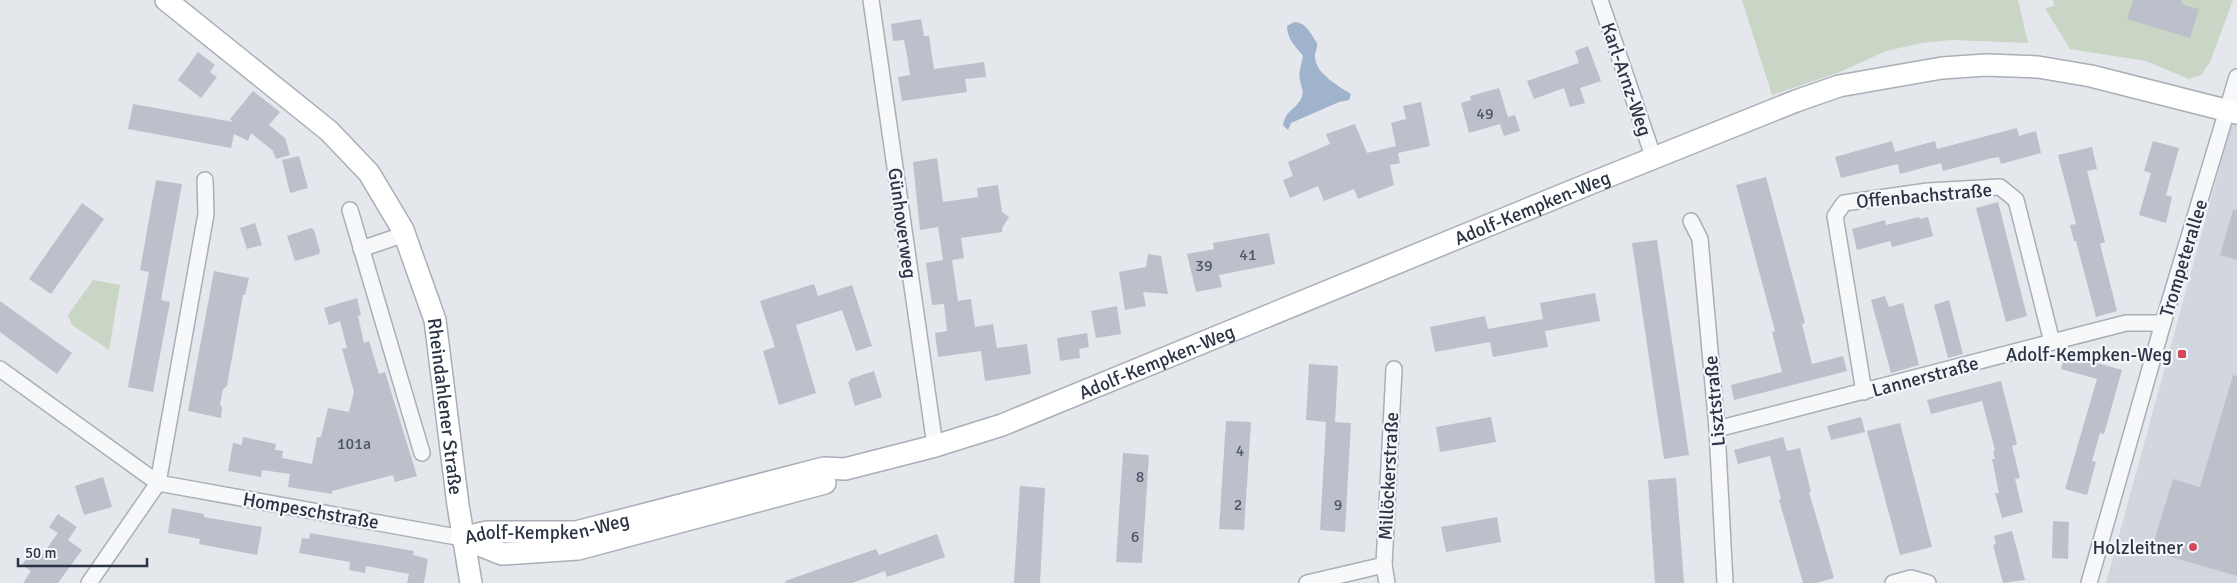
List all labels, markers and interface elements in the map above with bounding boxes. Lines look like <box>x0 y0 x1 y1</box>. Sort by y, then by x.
street label: Karl-Arnz-Weg <box>1595 19 1657 139</box>
house number: 49 <box>1476 104 1494 124</box>
street label: Günhoverweg <box>882 166 922 280</box>
street label: Adolf-Kempken-Weg <box>1451 166 1614 251</box>
street label: Offenbachstraße <box>1855 178 1993 214</box>
street label: Trompeterallee <box>2155 196 2213 320</box>
house number: 41 <box>1239 245 1257 265</box>
house number: 39 <box>1195 256 1213 276</box>
street label: Rheindahlener Straße <box>422 317 468 496</box>
street label: Adolf-Kempken-Weg <box>1075 320 1238 405</box>
place label: Adolf-Kempken-Weg <box>2006 343 2172 367</box>
marker: Adolf-Kempken-Weg <box>2176 348 2188 360</box>
street label: Lannerstraße <box>1869 351 1981 403</box>
street label: Lisztstraße <box>1699 355 1731 447</box>
street label: Millöckerstraße <box>1374 411 1404 541</box>
house number: 101a <box>337 434 371 454</box>
house number: 4 <box>1236 441 1245 461</box>
house number: 8 <box>1136 467 1144 487</box>
street label: Hompeschstraße <box>241 487 381 535</box>
house number: 2 <box>1234 495 1242 515</box>
house number: 9 <box>1334 495 1342 515</box>
street label: Adolf-Kempken-Weg <box>462 508 632 550</box>
house number: 6 <box>1131 527 1139 547</box>
scale bar <box>18 536 146 568</box>
place label: Holzleitner <box>2092 536 2183 560</box>
marker: Holzleitner <box>2187 541 2199 553</box>
text: 50 m <box>25 544 56 562</box>

